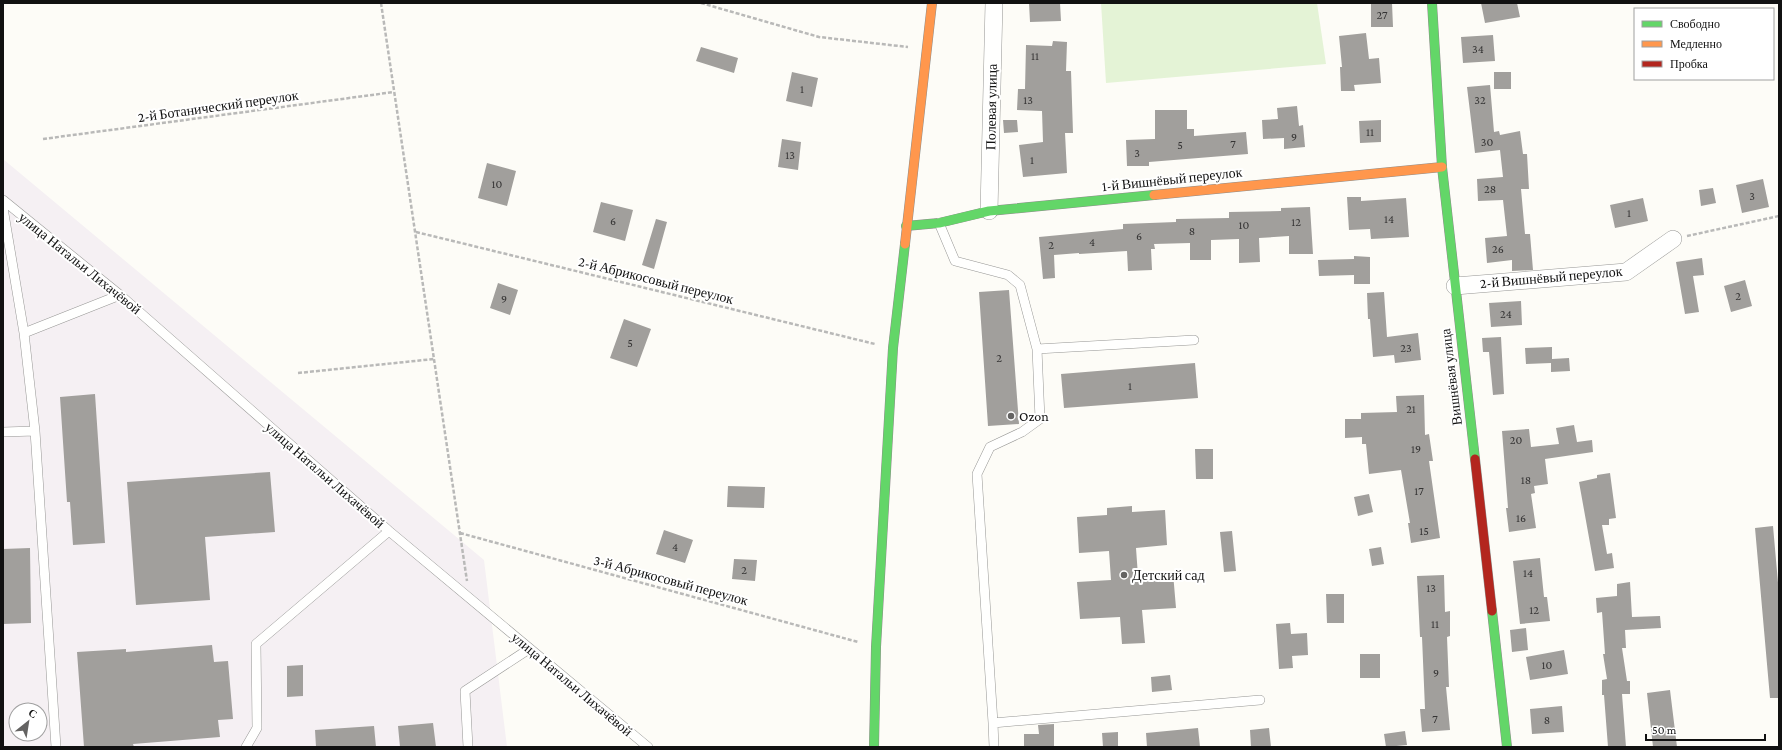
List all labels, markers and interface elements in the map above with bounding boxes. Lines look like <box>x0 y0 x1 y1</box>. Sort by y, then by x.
house number: 27 <box>1376 8 1388 22</box>
legend <box>1634 8 1774 80</box>
text: Свободно <box>1670 17 1720 31</box>
text: Медленно <box>1670 37 1722 51</box>
house number: 34 <box>1472 42 1484 56</box>
house number: 11 <box>1031 49 1039 63</box>
text: Пробка <box>1670 57 1708 71</box>
street label: Полевая улица <box>982 63 1000 150</box>
house number: 1 <box>800 82 804 96</box>
street label: 2-й Ботанический переулок <box>137 87 300 125</box>
house number: 13 <box>1023 93 1033 107</box>
house number: 32 <box>1474 93 1486 107</box>
house number: 11 <box>1366 125 1374 139</box>
house number: 9 <box>1291 130 1297 144</box>
house number: 30 <box>1481 135 1493 149</box>
house number: 7 <box>1230 137 1236 151</box>
house number: 5 <box>1177 138 1183 152</box>
house number: 3 <box>1134 146 1140 160</box>
house number: 13 <box>785 148 795 162</box>
house number: 1 <box>1030 153 1034 167</box>
street label: 1-й Вишнёвый переулок <box>1101 164 1243 194</box>
house number: 10 <box>492 177 503 191</box>
house number: 28 <box>1484 182 1496 196</box>
house number: 3 <box>1749 189 1755 203</box>
house number: 1 <box>1627 206 1631 220</box>
street label: улица Натальи Лихачёвой <box>16 209 145 318</box>
house number: 14 <box>1384 212 1394 226</box>
house number: 6 <box>610 214 616 228</box>
house number: 12 <box>1291 215 1301 229</box>
house number: 10 <box>1239 218 1250 232</box>
house number: 8 <box>1189 224 1195 238</box>
house number: 6 <box>1136 229 1142 243</box>
house number: 4 <box>1089 235 1095 249</box>
house number: 2 <box>1048 238 1054 252</box>
house number: 26 <box>1492 242 1504 256</box>
street label: 2-й Абрикосовый переулок <box>577 253 735 307</box>
street label: 2-й Вишнёвый переулок <box>1479 263 1623 291</box>
house number: 2 <box>1735 289 1741 303</box>
house number: 9 <box>501 292 507 306</box>
house number: 24 <box>1500 307 1512 321</box>
street label: Вишнёвая улица <box>1437 327 1465 426</box>
house number: 5 <box>627 336 633 350</box>
house number: 23 <box>1400 341 1412 355</box>
house number: 2 <box>996 351 1002 365</box>
house number: 1 <box>1128 379 1132 393</box>
house number: 21 <box>1406 402 1416 416</box>
place label: Ozon <box>1019 408 1049 424</box>
marker: Ozon <box>1006 411 1016 421</box>
street label: улица Натальи Лихачёвой <box>262 419 388 532</box>
house number: 20 <box>1510 433 1522 447</box>
house number: 19 <box>1411 442 1421 456</box>
house number: 18 <box>1521 473 1531 487</box>
house number: 17 <box>1414 484 1424 498</box>
house number: 16 <box>1516 511 1526 525</box>
house number: 15 <box>1419 524 1429 538</box>
house number: 4 <box>672 540 678 554</box>
street label: 3-й Абрикосовый переулок <box>592 552 750 608</box>
house number: 2 <box>741 563 747 577</box>
house number: 14 <box>1523 566 1533 580</box>
place label: Детский сад <box>1132 567 1205 583</box>
marker: Детский сад <box>1119 570 1129 580</box>
house number: 13 <box>1426 581 1436 595</box>
house number: 12 <box>1529 603 1539 617</box>
house number: 11 <box>1431 617 1439 631</box>
street label: улица Натальи Лихачёвой <box>508 629 636 740</box>
house number: 10 <box>1542 658 1553 672</box>
house number: 9 <box>1433 666 1439 680</box>
north arrow <box>8 702 48 742</box>
text: С <box>27 706 39 721</box>
house number: 7 <box>1432 712 1438 726</box>
house number: 8 <box>1544 713 1550 727</box>
scale bar <box>1646 716 1765 742</box>
text: 50 m <box>1652 723 1677 737</box>

